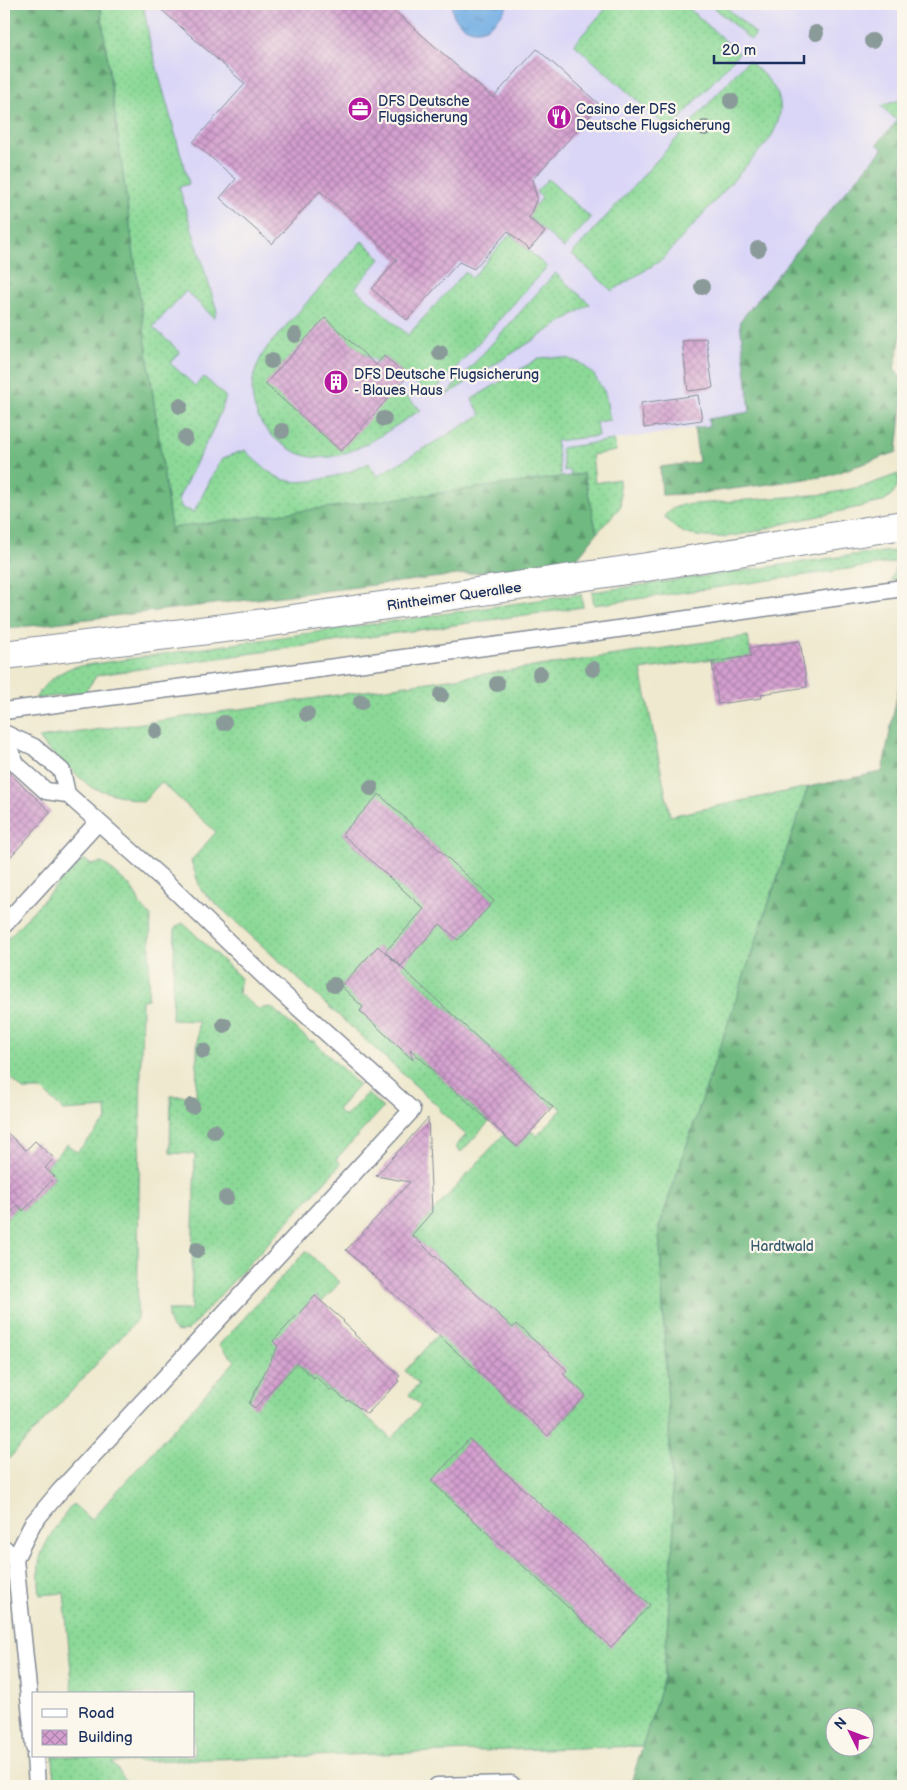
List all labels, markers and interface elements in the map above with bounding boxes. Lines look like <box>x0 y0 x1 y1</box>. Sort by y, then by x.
scale bar <box>714 32 804 64</box>
text: 20 m <box>722 41 756 60</box>
place label: DFS Deutsche Flugsicherung <box>378 93 470 126</box>
office icon: DFS Deutsche Flugsicherung <box>347 96 373 122</box>
place label: Casino der DFS Deutsche Flugsicherung <box>576 101 730 134</box>
restaurant icon: Casino der DFS Deutsche Flugsicherung <box>546 104 572 130</box>
place label: DFS Deutsche Flugsicherung - Blaues Haus <box>354 366 539 399</box>
building icon: DFS Deutsche Flugsicherung - Blaues Haus <box>323 369 349 395</box>
street label: Rintheimer Querallee <box>386 579 523 614</box>
park label: Hardtwald <box>750 1238 814 1255</box>
legend <box>32 1692 195 1758</box>
text: Road <box>78 1704 114 1723</box>
north arrow <box>824 1708 874 1758</box>
text: N <box>831 1714 851 1733</box>
text: Building <box>78 1728 133 1747</box>

